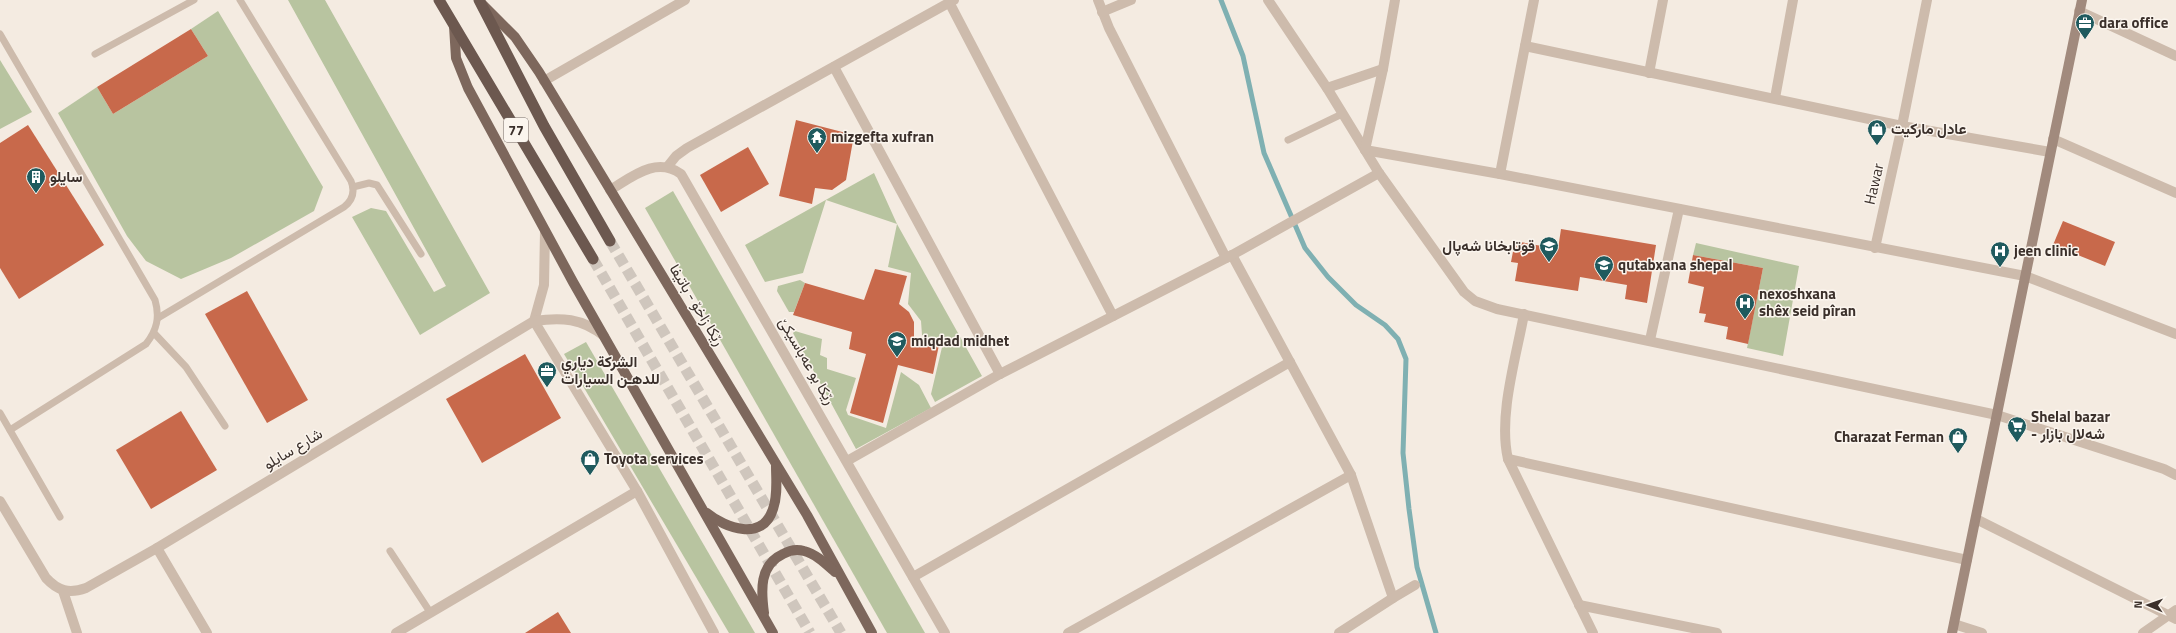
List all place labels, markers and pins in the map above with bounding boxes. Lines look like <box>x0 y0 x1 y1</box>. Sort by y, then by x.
place label: dara office <box>2099 11 2169 34</box>
office icon: dara office <box>2074 12 2096 40</box>
place label: عادل ماركيت <box>1891 117 1966 140</box>
shop icon: عادل ماركيت <box>1866 118 1888 146</box>
place label: mizgefta xufran <box>831 125 934 148</box>
temple icon: mizgefta xufran <box>806 126 828 154</box>
place label: سايلو <box>50 165 82 188</box>
building icon: سايلو <box>25 166 47 194</box>
place label: قوتابخانا شەپال <box>1442 234 1535 257</box>
school or university icon: قوتابخانا شەپال <box>1538 235 1560 263</box>
place label: jeen clinic <box>2013 239 2079 262</box>
hospital icon: jeen clinic <box>1989 240 2011 268</box>
place label: qutabxana shepal <box>1618 253 1733 276</box>
school or university icon: qutabxana shepal <box>1593 254 1615 282</box>
place label: nexoshxana shêx seid pîran <box>1759 282 1856 322</box>
hospital icon: nexoshxana shêx seid pîran <box>1734 292 1756 320</box>
place label: miqdad midhet <box>911 329 1010 352</box>
school or university icon: miqdad midhet <box>886 330 908 358</box>
place label: الشركة دياري للدهـن السيارات <box>561 350 660 390</box>
office icon: الشركة دياري للدهـن السيارات <box>536 360 558 388</box>
place label: Shelal bazar - شەلال بازار <box>2031 405 2110 445</box>
supermarket icon: Shelal bazar - شەلال بازار <box>2006 415 2028 443</box>
place label: Charazat Ferman <box>1834 425 1944 448</box>
shop icon: Charazat Ferman <box>1947 426 1969 454</box>
place label: Toyota services <box>604 447 704 470</box>
shop icon: Toyota services <box>579 448 601 476</box>

